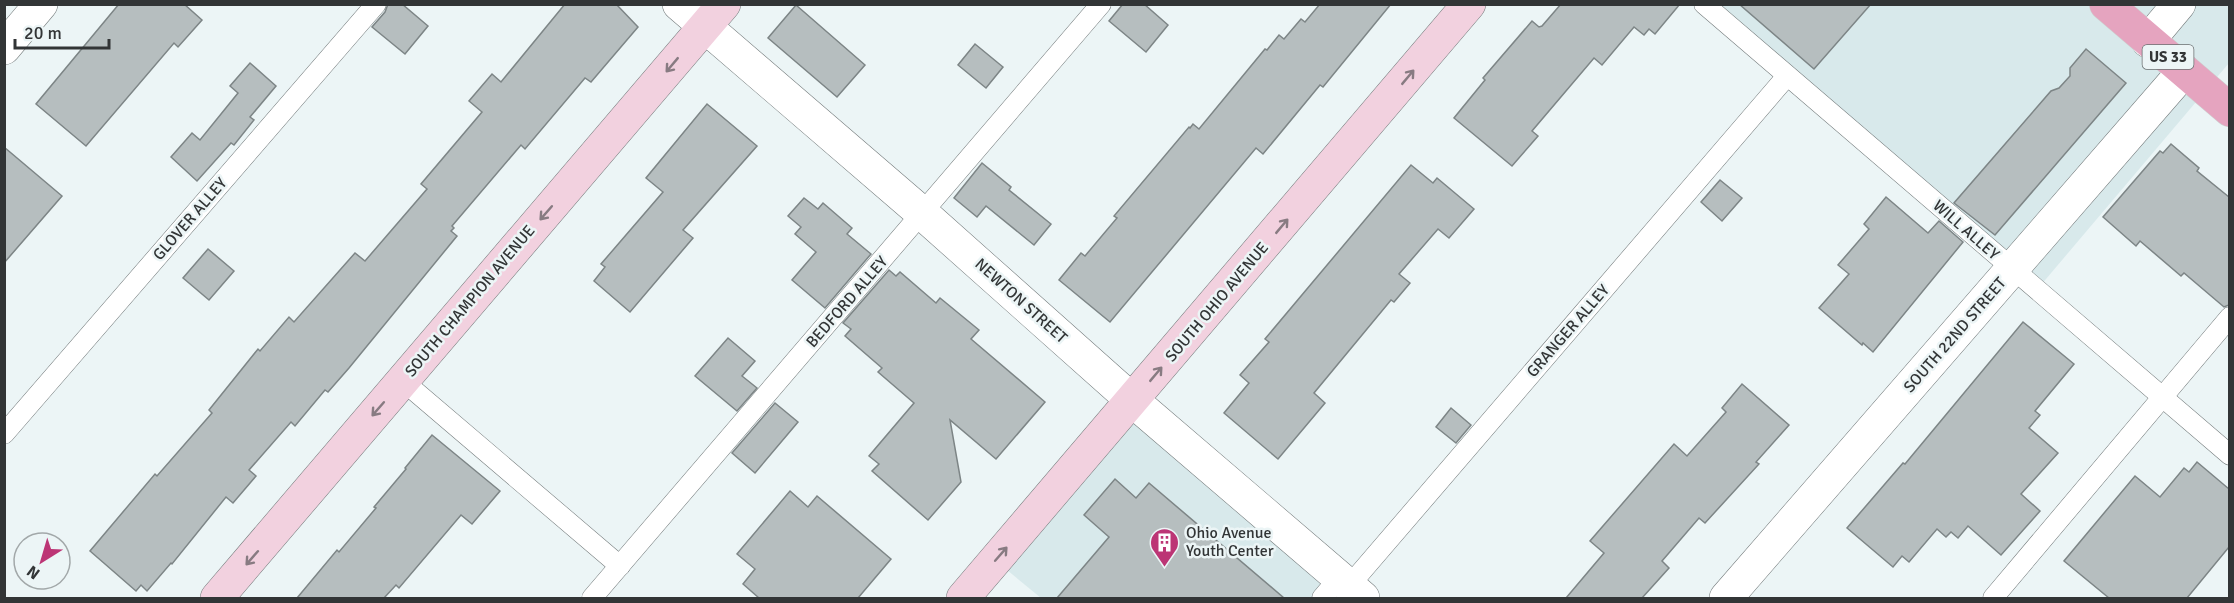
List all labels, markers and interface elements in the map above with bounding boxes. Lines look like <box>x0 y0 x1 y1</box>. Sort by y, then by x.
scale bar <box>15 12 110 50</box>
text: 20 m <box>24 22 62 44</box>
road number: US 33 <box>2142 45 2194 69</box>
one-way arrow <box>666 57 679 73</box>
one-way arrow <box>1401 70 1415 85</box>
street label: GLOVER ALLEY <box>149 174 231 264</box>
street label: WILL ALLEY <box>1929 196 2003 264</box>
one-way arrow <box>539 205 552 221</box>
one-way arrow <box>1275 219 1289 234</box>
street label: SOUTH CHAMPION AVENUE <box>401 221 539 381</box>
street label: SOUTH OHIO AVENUE <box>1161 238 1273 366</box>
street label: BEDFORD ALLEY <box>802 252 892 352</box>
street label: NEWTON STREET <box>971 254 1072 348</box>
street label: SOUTH 22ND STREET <box>1899 273 2011 397</box>
street label: GRANGER ALLEY <box>1522 281 1614 381</box>
one-way arrow <box>1149 366 1162 382</box>
one-way arrow <box>371 401 385 416</box>
place label: Ohio Avenue Youth Center <box>1186 523 1274 561</box>
building icon: Ohio Avenue Youth Center <box>1149 526 1181 568</box>
north arrow <box>12 531 72 591</box>
one-way arrow <box>994 547 1008 562</box>
one-way arrow <box>245 550 258 566</box>
text: N <box>23 561 44 584</box>

